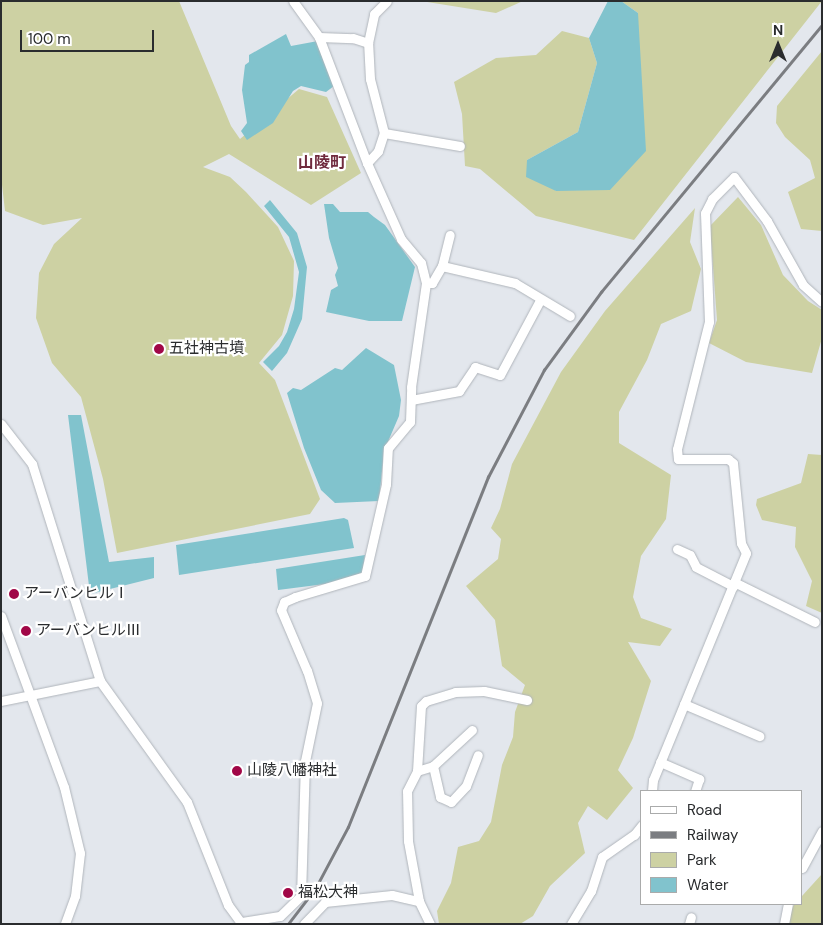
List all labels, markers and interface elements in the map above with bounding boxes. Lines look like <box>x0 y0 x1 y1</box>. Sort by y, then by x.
scale bar <box>22 20 156 52</box>
north arrow <box>753 20 803 70</box>
text: N <box>773 21 783 39</box>
text: 100 m <box>28 29 71 49</box>
district label: 山陵町 <box>298 153 346 173</box>
place label: 五社神古墳 <box>169 340 244 358</box>
marker: 五社神古墳 <box>153 343 165 355</box>
place label: アーバンヒルⅠ <box>24 585 128 603</box>
marker: アーバンヒルⅠ <box>8 588 20 600</box>
place label: アーバンヒルⅢ <box>36 622 140 640</box>
marker: アーバンヒルⅢ <box>20 625 32 637</box>
place label: 山陵八幡神社 <box>247 762 337 780</box>
marker: 山陵八幡神社 <box>231 765 243 777</box>
legend <box>640 790 803 905</box>
text: Road <box>687 800 722 820</box>
text: Railway <box>687 825 738 845</box>
text: Park <box>687 850 717 870</box>
text: Water <box>687 875 728 895</box>
place label: 福松大神 <box>298 884 358 902</box>
marker: 福松大神 <box>282 887 294 899</box>

